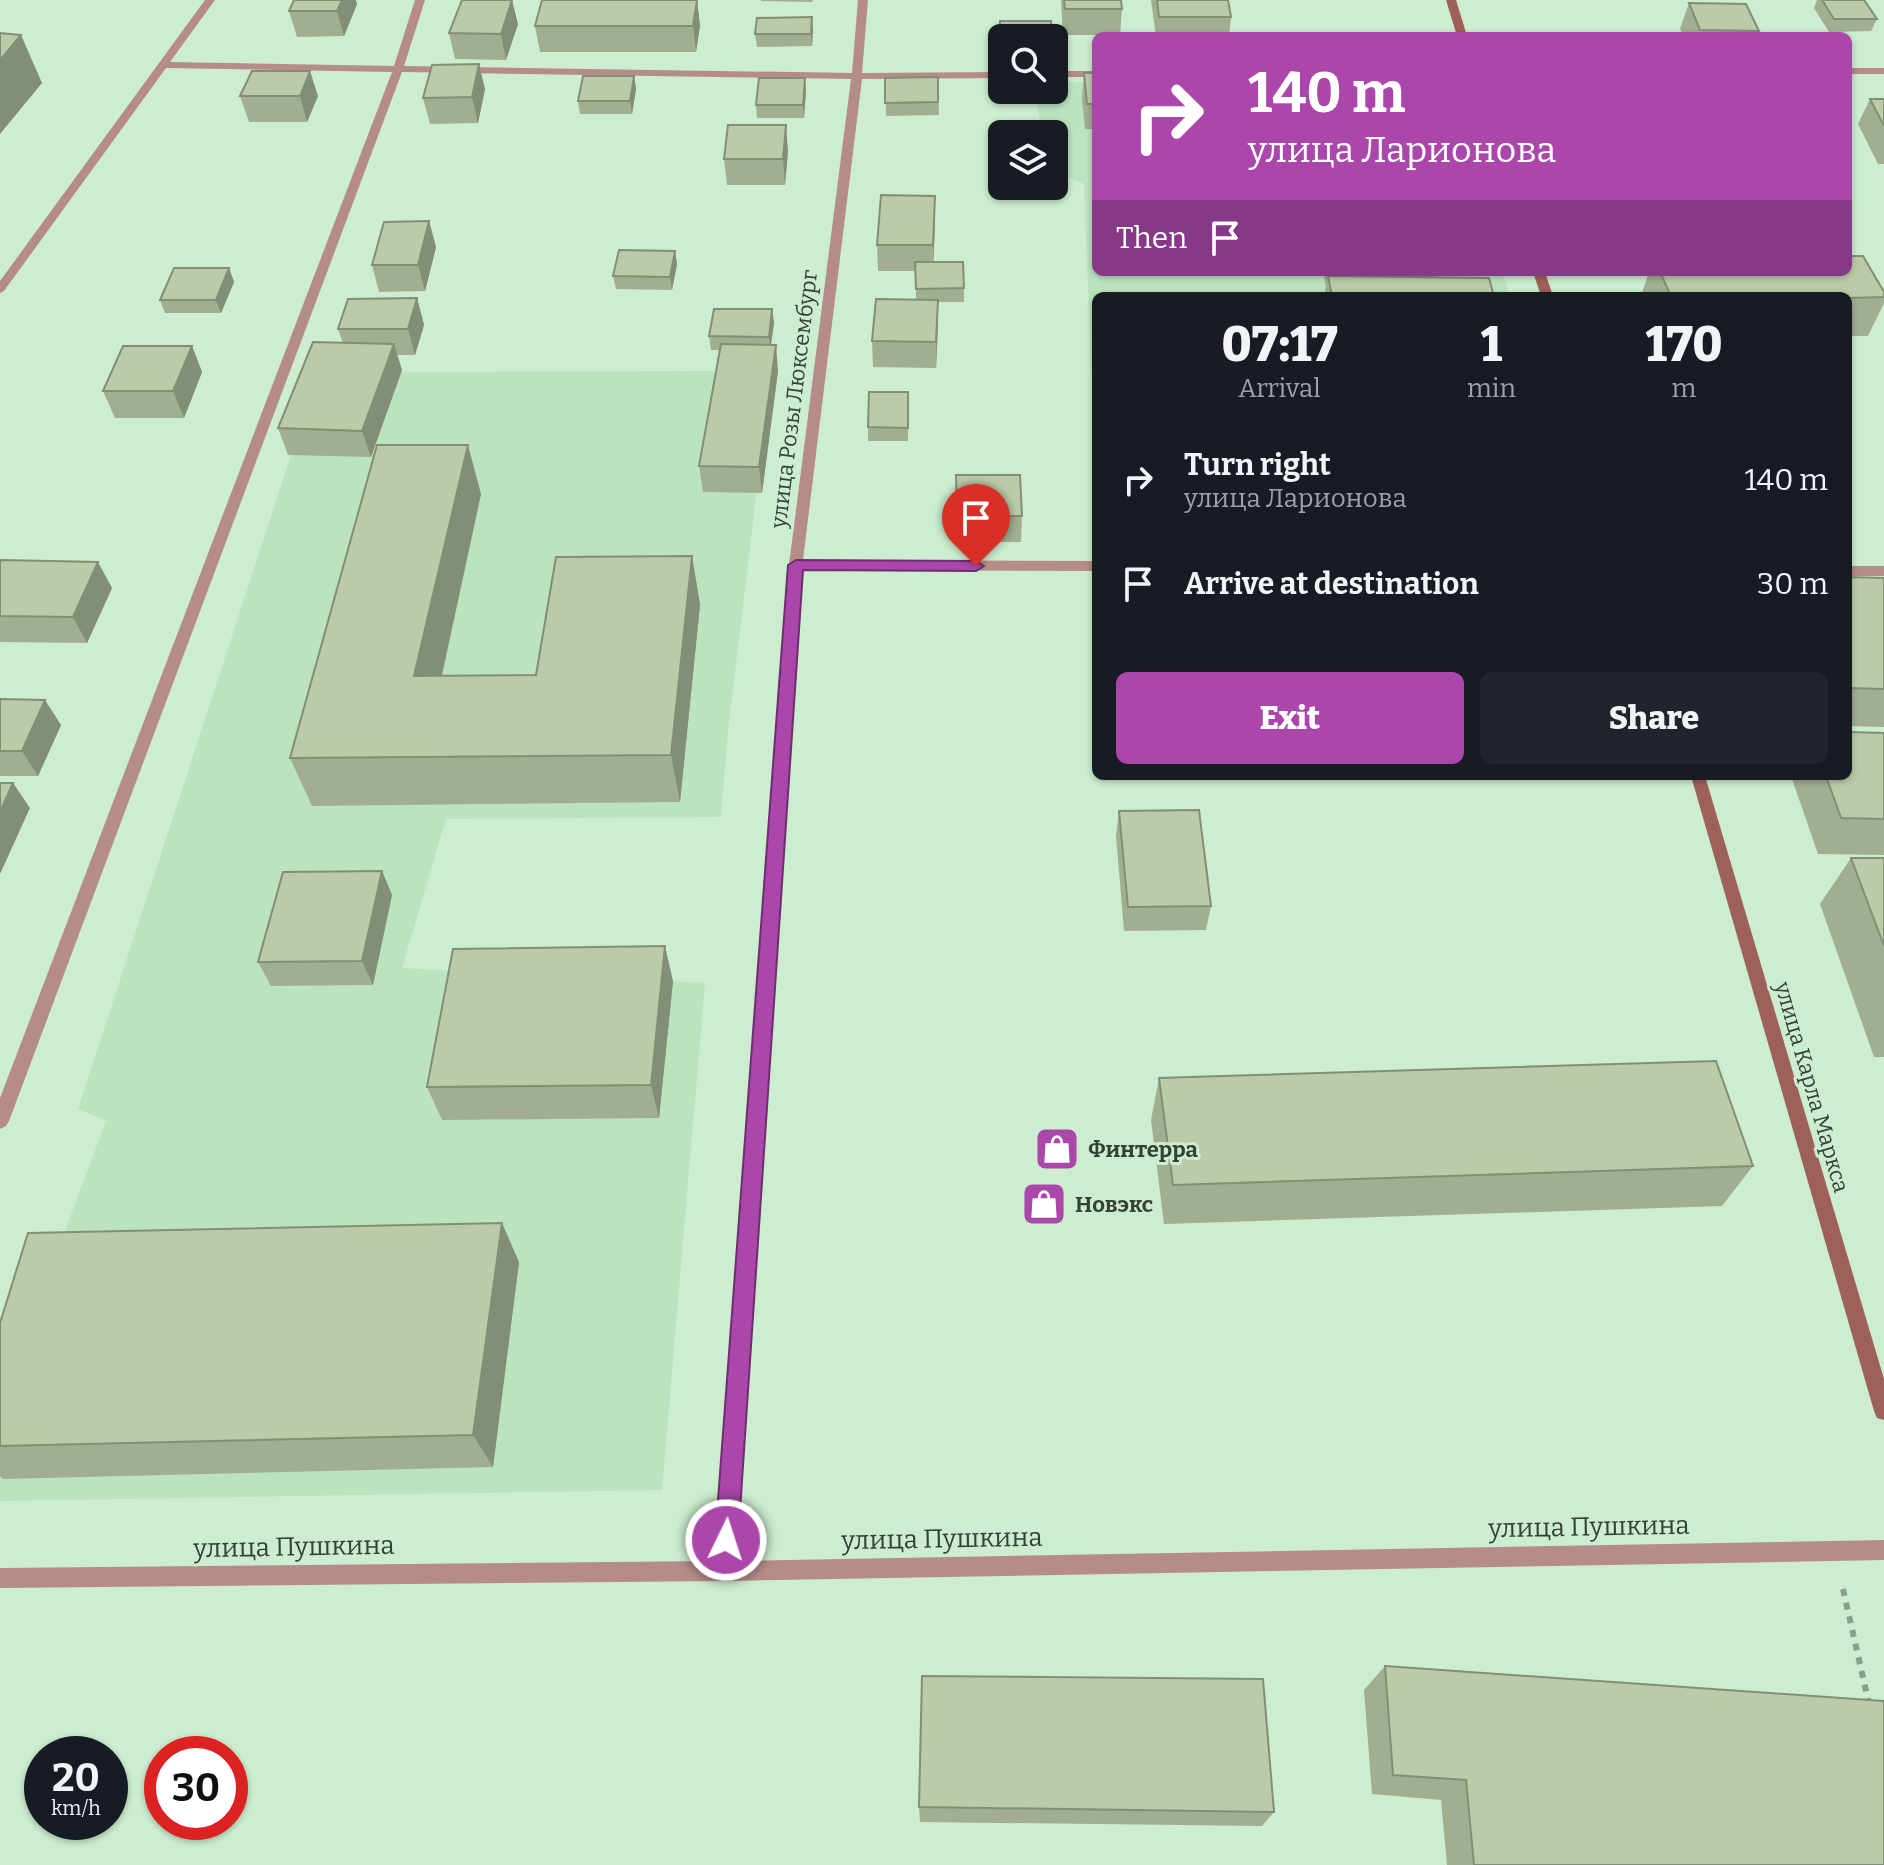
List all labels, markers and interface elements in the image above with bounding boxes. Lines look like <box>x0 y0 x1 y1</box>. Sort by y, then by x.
map controls <box>988 24 1068 200</box>
button: search <box>988 24 1068 104</box>
text: 140 m <box>1248 60 1405 127</box>
icon: right <box>1116 64 1220 168</box>
button: layers <box>988 120 1068 200</box>
text: улица Ларионова <box>1248 128 1556 172</box>
icon: arrive <box>1203 216 1247 260</box>
text: Then <box>1116 220 1187 256</box>
street label: улица Розы Люксембург <box>765 268 823 531</box>
text: 07:17 <box>1221 316 1338 374</box>
text: 1 <box>1481 316 1502 374</box>
text: 170 <box>1646 316 1723 374</box>
text: Arrival <box>1238 373 1321 404</box>
text: min <box>1467 373 1516 404</box>
text: m <box>1672 373 1696 404</box>
text: Turn right <box>1184 447 1331 483</box>
icon: right <box>1116 458 1160 502</box>
text: 140 m <box>1744 462 1828 498</box>
text: улица Ларионова <box>1184 483 1407 514</box>
pin <box>942 484 1010 566</box>
icon: arrive <box>954 496 998 540</box>
icon: arrive <box>1116 562 1160 606</box>
text: Arrive at destination <box>1184 566 1479 602</box>
text: 30 m <box>1757 566 1828 602</box>
button: Exit <box>1116 672 1464 764</box>
button: Share <box>1480 672 1828 764</box>
street label: улица Карла Маркса <box>1769 978 1855 1195</box>
shop icon: Финтерра <box>1033 1125 1081 1173</box>
place label: Финтерра <box>1088 1136 1199 1163</box>
shop icon: Новэкс <box>1020 1180 1068 1228</box>
place label: Новэкс <box>1075 1191 1153 1218</box>
position arrow <box>684 1498 768 1582</box>
street label: улица Пушкина <box>1487 1510 1690 1544</box>
street label: улица Пушкина <box>840 1522 1043 1556</box>
street label: улица Пушкина <box>192 1530 395 1564</box>
speed limit sign: 30 <box>144 1736 248 1840</box>
text: 20 <box>52 1754 100 1802</box>
text: km/h <box>51 1796 101 1820</box>

